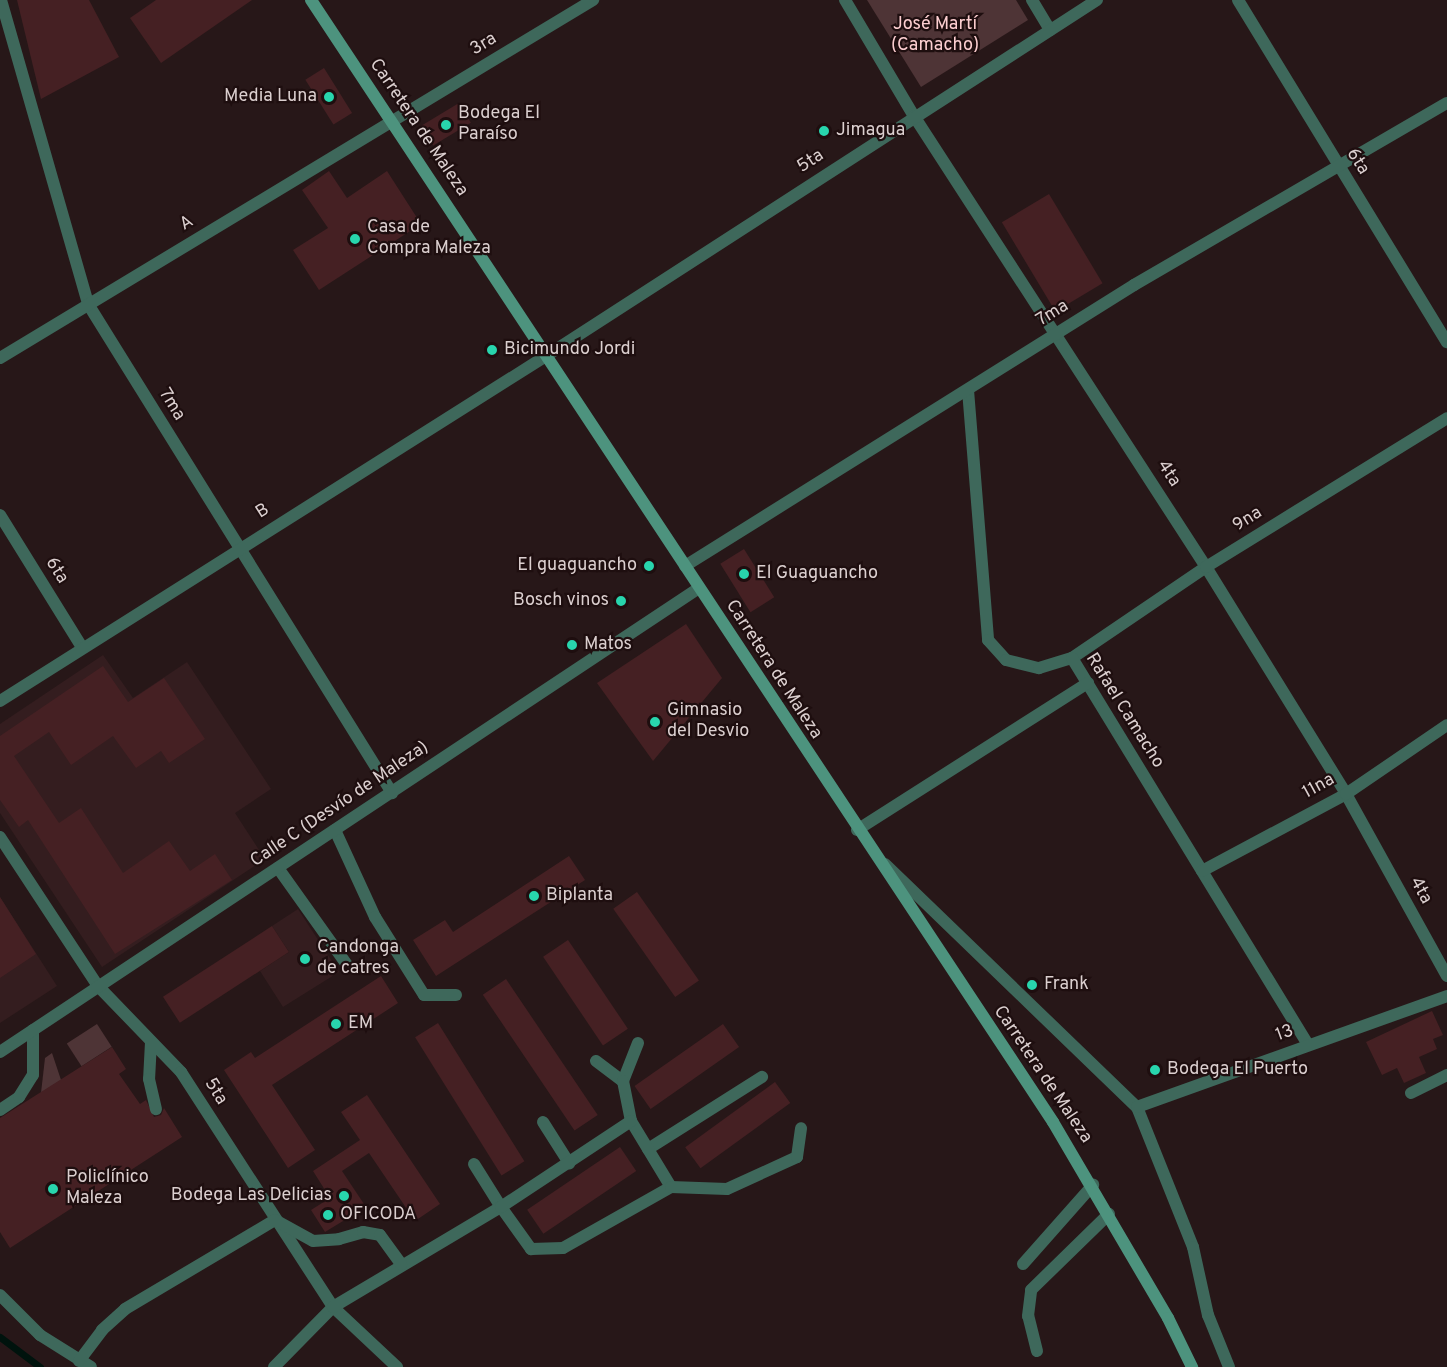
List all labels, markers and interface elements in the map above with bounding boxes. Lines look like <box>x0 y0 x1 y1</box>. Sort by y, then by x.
park label: José Martí (Camacho) <box>891 15 979 57</box>
street label: 3ra <box>467 29 501 61</box>
street label: Carretera de Maleza <box>364 55 472 201</box>
place label: Media Luna <box>224 86 317 108</box>
marker: Media Luna <box>322 90 336 104</box>
place label: Bodega El Paraíso <box>458 104 540 146</box>
marker: Bodega El Paraíso <box>439 118 453 132</box>
place label: Jimagua <box>836 120 905 142</box>
marker: Jimagua <box>817 124 831 138</box>
street label: 6ta <box>1341 145 1373 179</box>
street label: 5ta <box>794 146 828 178</box>
street label: A <box>176 212 198 236</box>
place label: Casa de Compra Maleza <box>367 218 491 260</box>
marker: Casa de Compra Maleza <box>348 232 362 246</box>
street label: 7ma <box>1033 296 1073 332</box>
place label: Bicimundo Jordi <box>504 339 635 361</box>
marker: Bicimundo Jordi <box>485 343 499 357</box>
street label: 7ma <box>153 385 189 425</box>
street label: 4ta <box>1152 457 1184 491</box>
street label: B <box>252 500 274 524</box>
street label: 9na <box>1229 503 1267 537</box>
street label: 6ta <box>40 554 72 588</box>
place label: El guaguancho <box>517 555 637 577</box>
marker: El guaguancho <box>642 559 656 573</box>
place label: El Guaguancho <box>756 563 878 585</box>
marker: El Guaguancho <box>737 567 751 581</box>
place label: Bosch vinos <box>513 590 609 612</box>
marker: Bosch vinos <box>614 594 628 608</box>
street label: Carretera de Maleza <box>720 596 826 744</box>
place label: Matos <box>584 634 632 656</box>
marker: Matos <box>565 638 579 652</box>
street label: Rafael Camacho <box>1080 650 1168 772</box>
place label: Gimnasio del Desvio <box>667 701 749 744</box>
marker: Gimnasio del Desvio <box>648 715 662 729</box>
street label: Calle C (Desvío de Maleza) <box>247 737 433 873</box>
street label: 11na <box>1299 770 1339 804</box>
street label: 4ta <box>1404 874 1436 908</box>
place label: Biplanta <box>546 885 613 907</box>
marker: Biplanta <box>527 889 541 903</box>
place label: Candonga de catres <box>317 938 399 980</box>
marker: Candonga de catres <box>298 952 312 966</box>
place label: Frank <box>1044 974 1089 996</box>
marker: Frank <box>1025 978 1039 992</box>
street label: Carretera de Maleza <box>988 1002 1096 1148</box>
place label: EM <box>348 1013 373 1035</box>
marker: EM <box>329 1017 343 1031</box>
street label: 13 <box>1273 1021 1297 1047</box>
place label: Bodega El Puerto <box>1167 1059 1308 1081</box>
marker: Bodega El Puerto <box>1148 1063 1162 1077</box>
street label: 5ta <box>199 1075 231 1109</box>
place label: Policlínico Maleza <box>66 1168 149 1210</box>
marker: Policlínico Maleza <box>44 1180 62 1198</box>
place label: Bodega Las Delicias <box>171 1185 332 1207</box>
marker: Bodega Las Delicias <box>337 1189 351 1203</box>
place label: OFICODA <box>340 1204 416 1226</box>
marker: OFICODA <box>321 1208 335 1222</box>

